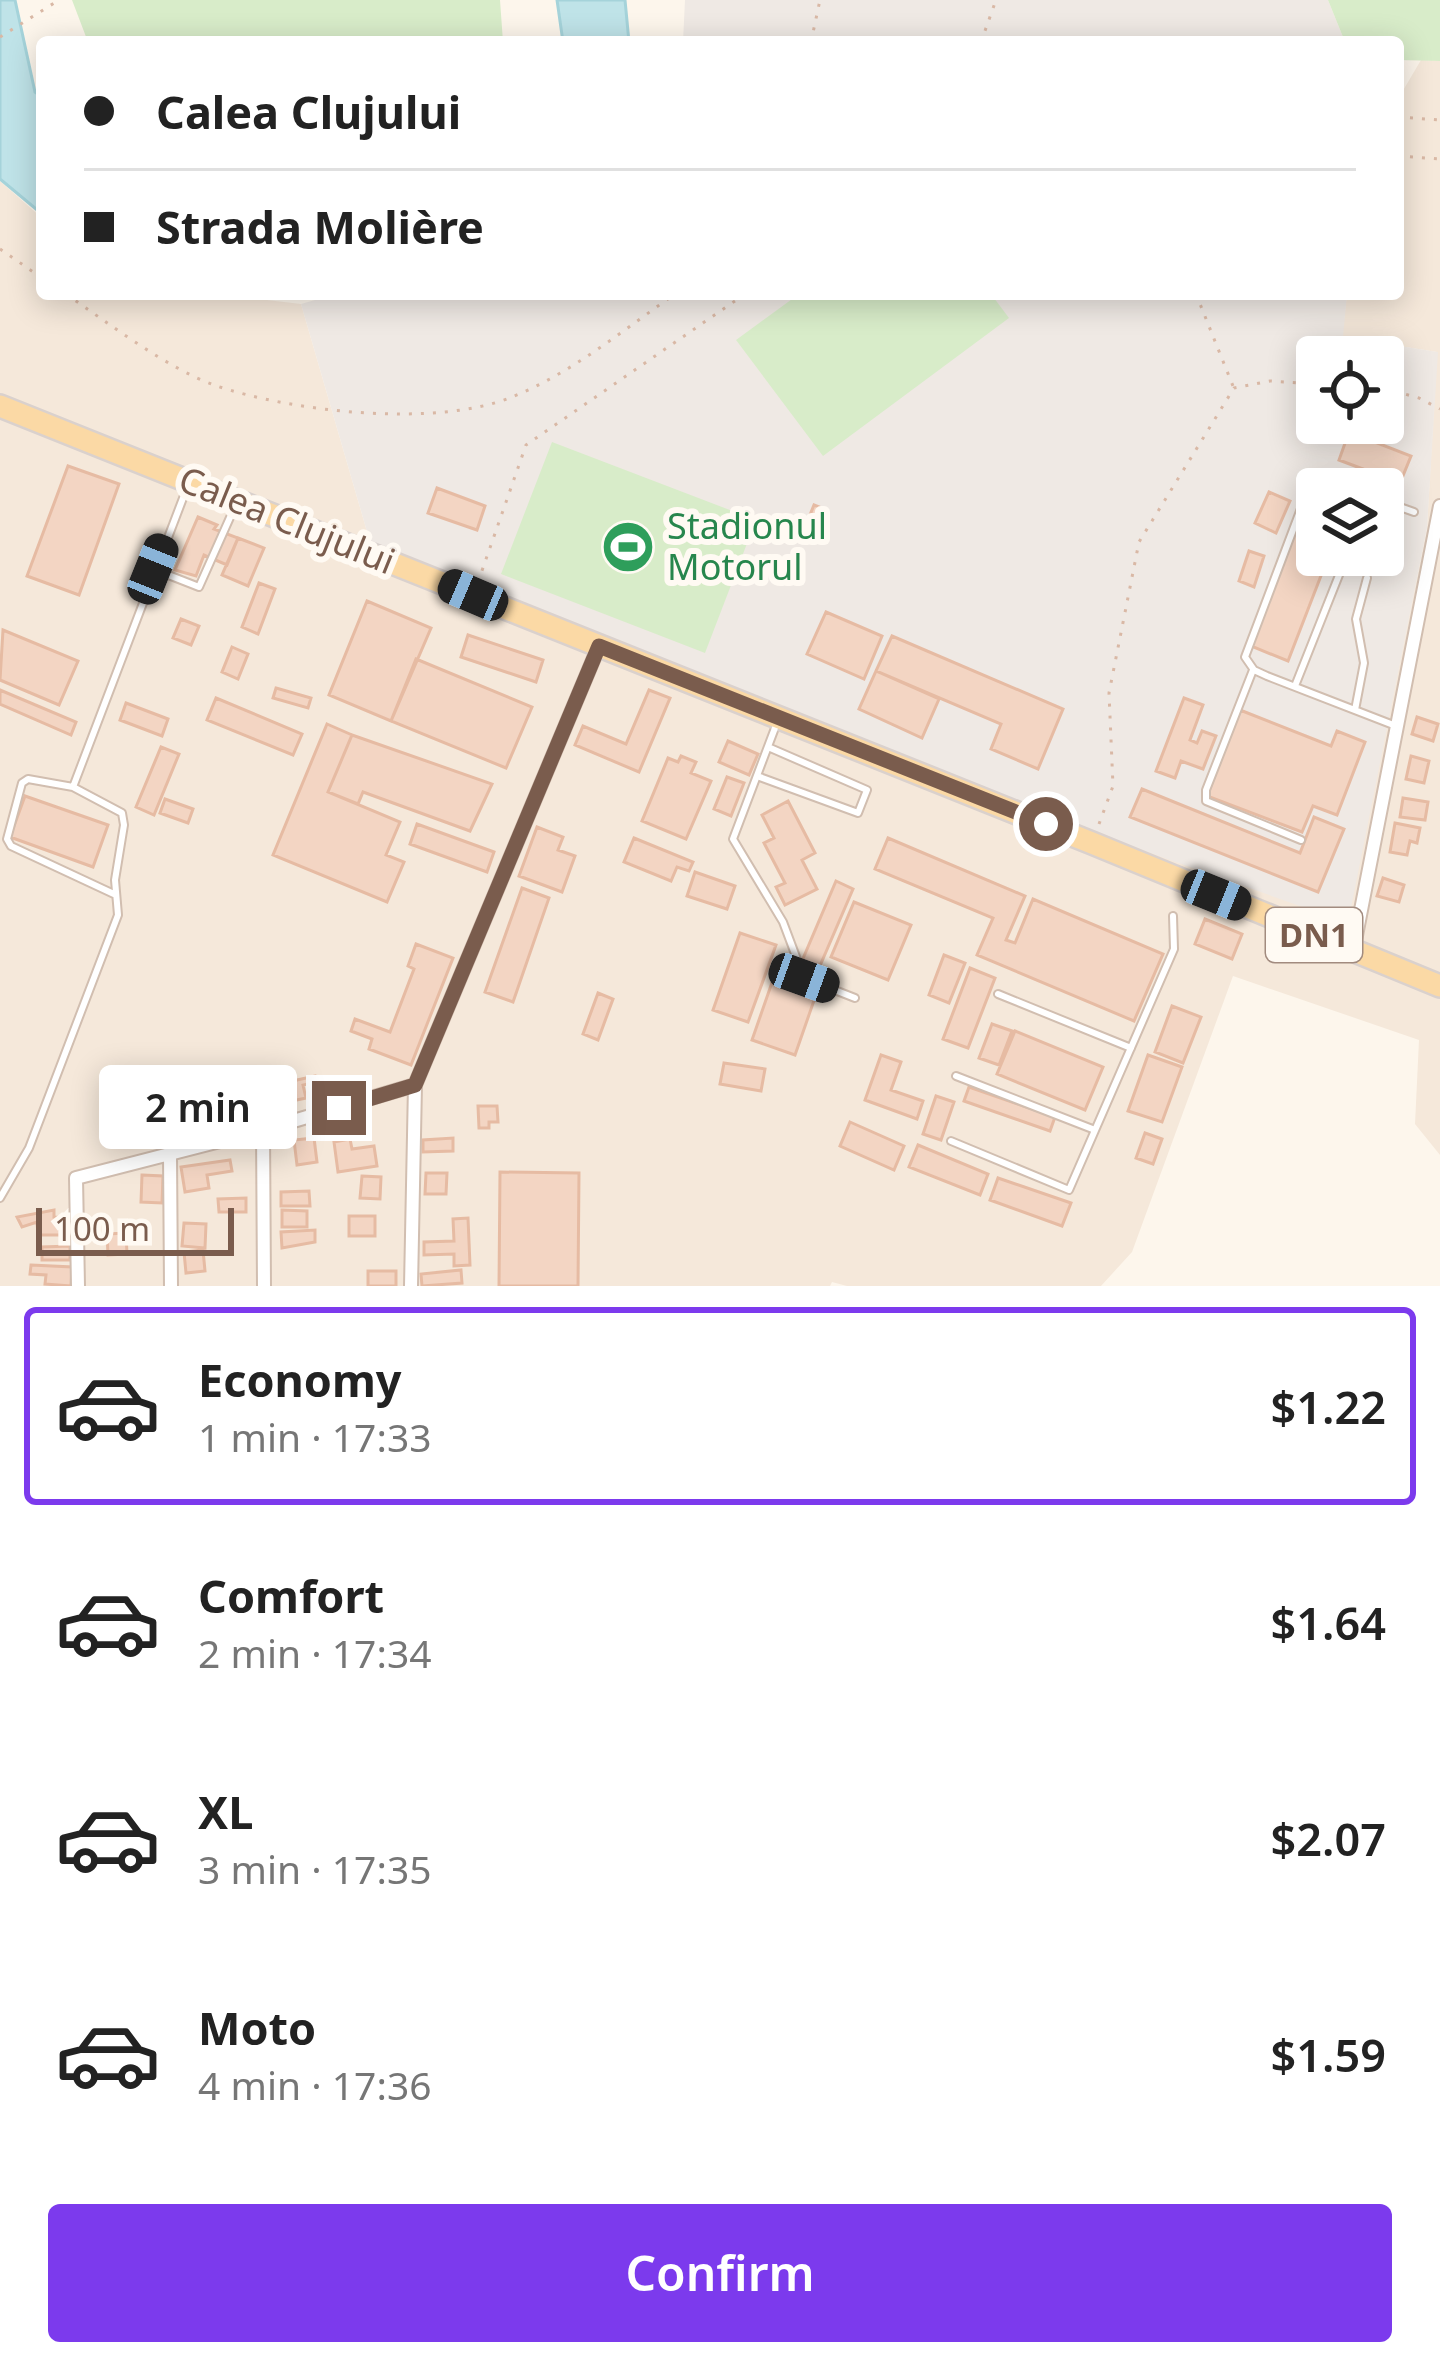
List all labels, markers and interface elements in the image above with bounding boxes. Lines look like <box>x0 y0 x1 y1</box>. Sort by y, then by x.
text: Calea Clujului <box>156 81 461 142</box>
text: Strada Molière <box>156 196 484 257</box>
map controls <box>1296 336 1404 576</box>
button: locate <box>1296 336 1404 444</box>
street label: Calea Clujului <box>172 454 402 585</box>
button: layers <box>1296 468 1404 576</box>
place label: Stadionul Motorul <box>667 501 827 591</box>
sports icon: Stadionul Motorul <box>600 519 656 575</box>
car <box>123 529 183 609</box>
car <box>433 564 513 626</box>
route start <box>1019 797 1073 851</box>
car <box>1176 865 1256 925</box>
road number: DN1 <box>1266 908 1362 962</box>
car <box>764 949 844 1007</box>
callout: 2 min <box>99 1066 297 1150</box>
text: 2 min <box>145 1080 251 1133</box>
route end <box>312 1081 366 1135</box>
scale bar <box>36 1202 234 1255</box>
text: 100 m <box>54 1206 150 1251</box>
text: Economy <box>198 1349 402 1410</box>
icon: car <box>54 1352 162 1460</box>
text: $1.22 <box>1271 1376 1386 1437</box>
text: 1 min · 17:33 <box>198 1410 432 1463</box>
text: Comfort <box>198 1565 384 1626</box>
icon: car <box>54 1568 162 1676</box>
text: $1.64 <box>1271 1592 1386 1653</box>
text: 2 min · 17:34 <box>198 1626 432 1679</box>
text: XL <box>198 1781 253 1842</box>
icon: car <box>54 1784 162 1892</box>
text: $2.07 <box>1271 1808 1386 1869</box>
text: 3 min · 17:35 <box>198 1842 432 1895</box>
text: Moto <box>198 1997 316 2058</box>
icon: car <box>54 2000 162 2108</box>
text: $1.59 <box>1271 2024 1386 2085</box>
text: 4 min · 17:36 <box>198 2058 432 2111</box>
button: Confirm <box>48 2204 1392 2342</box>

